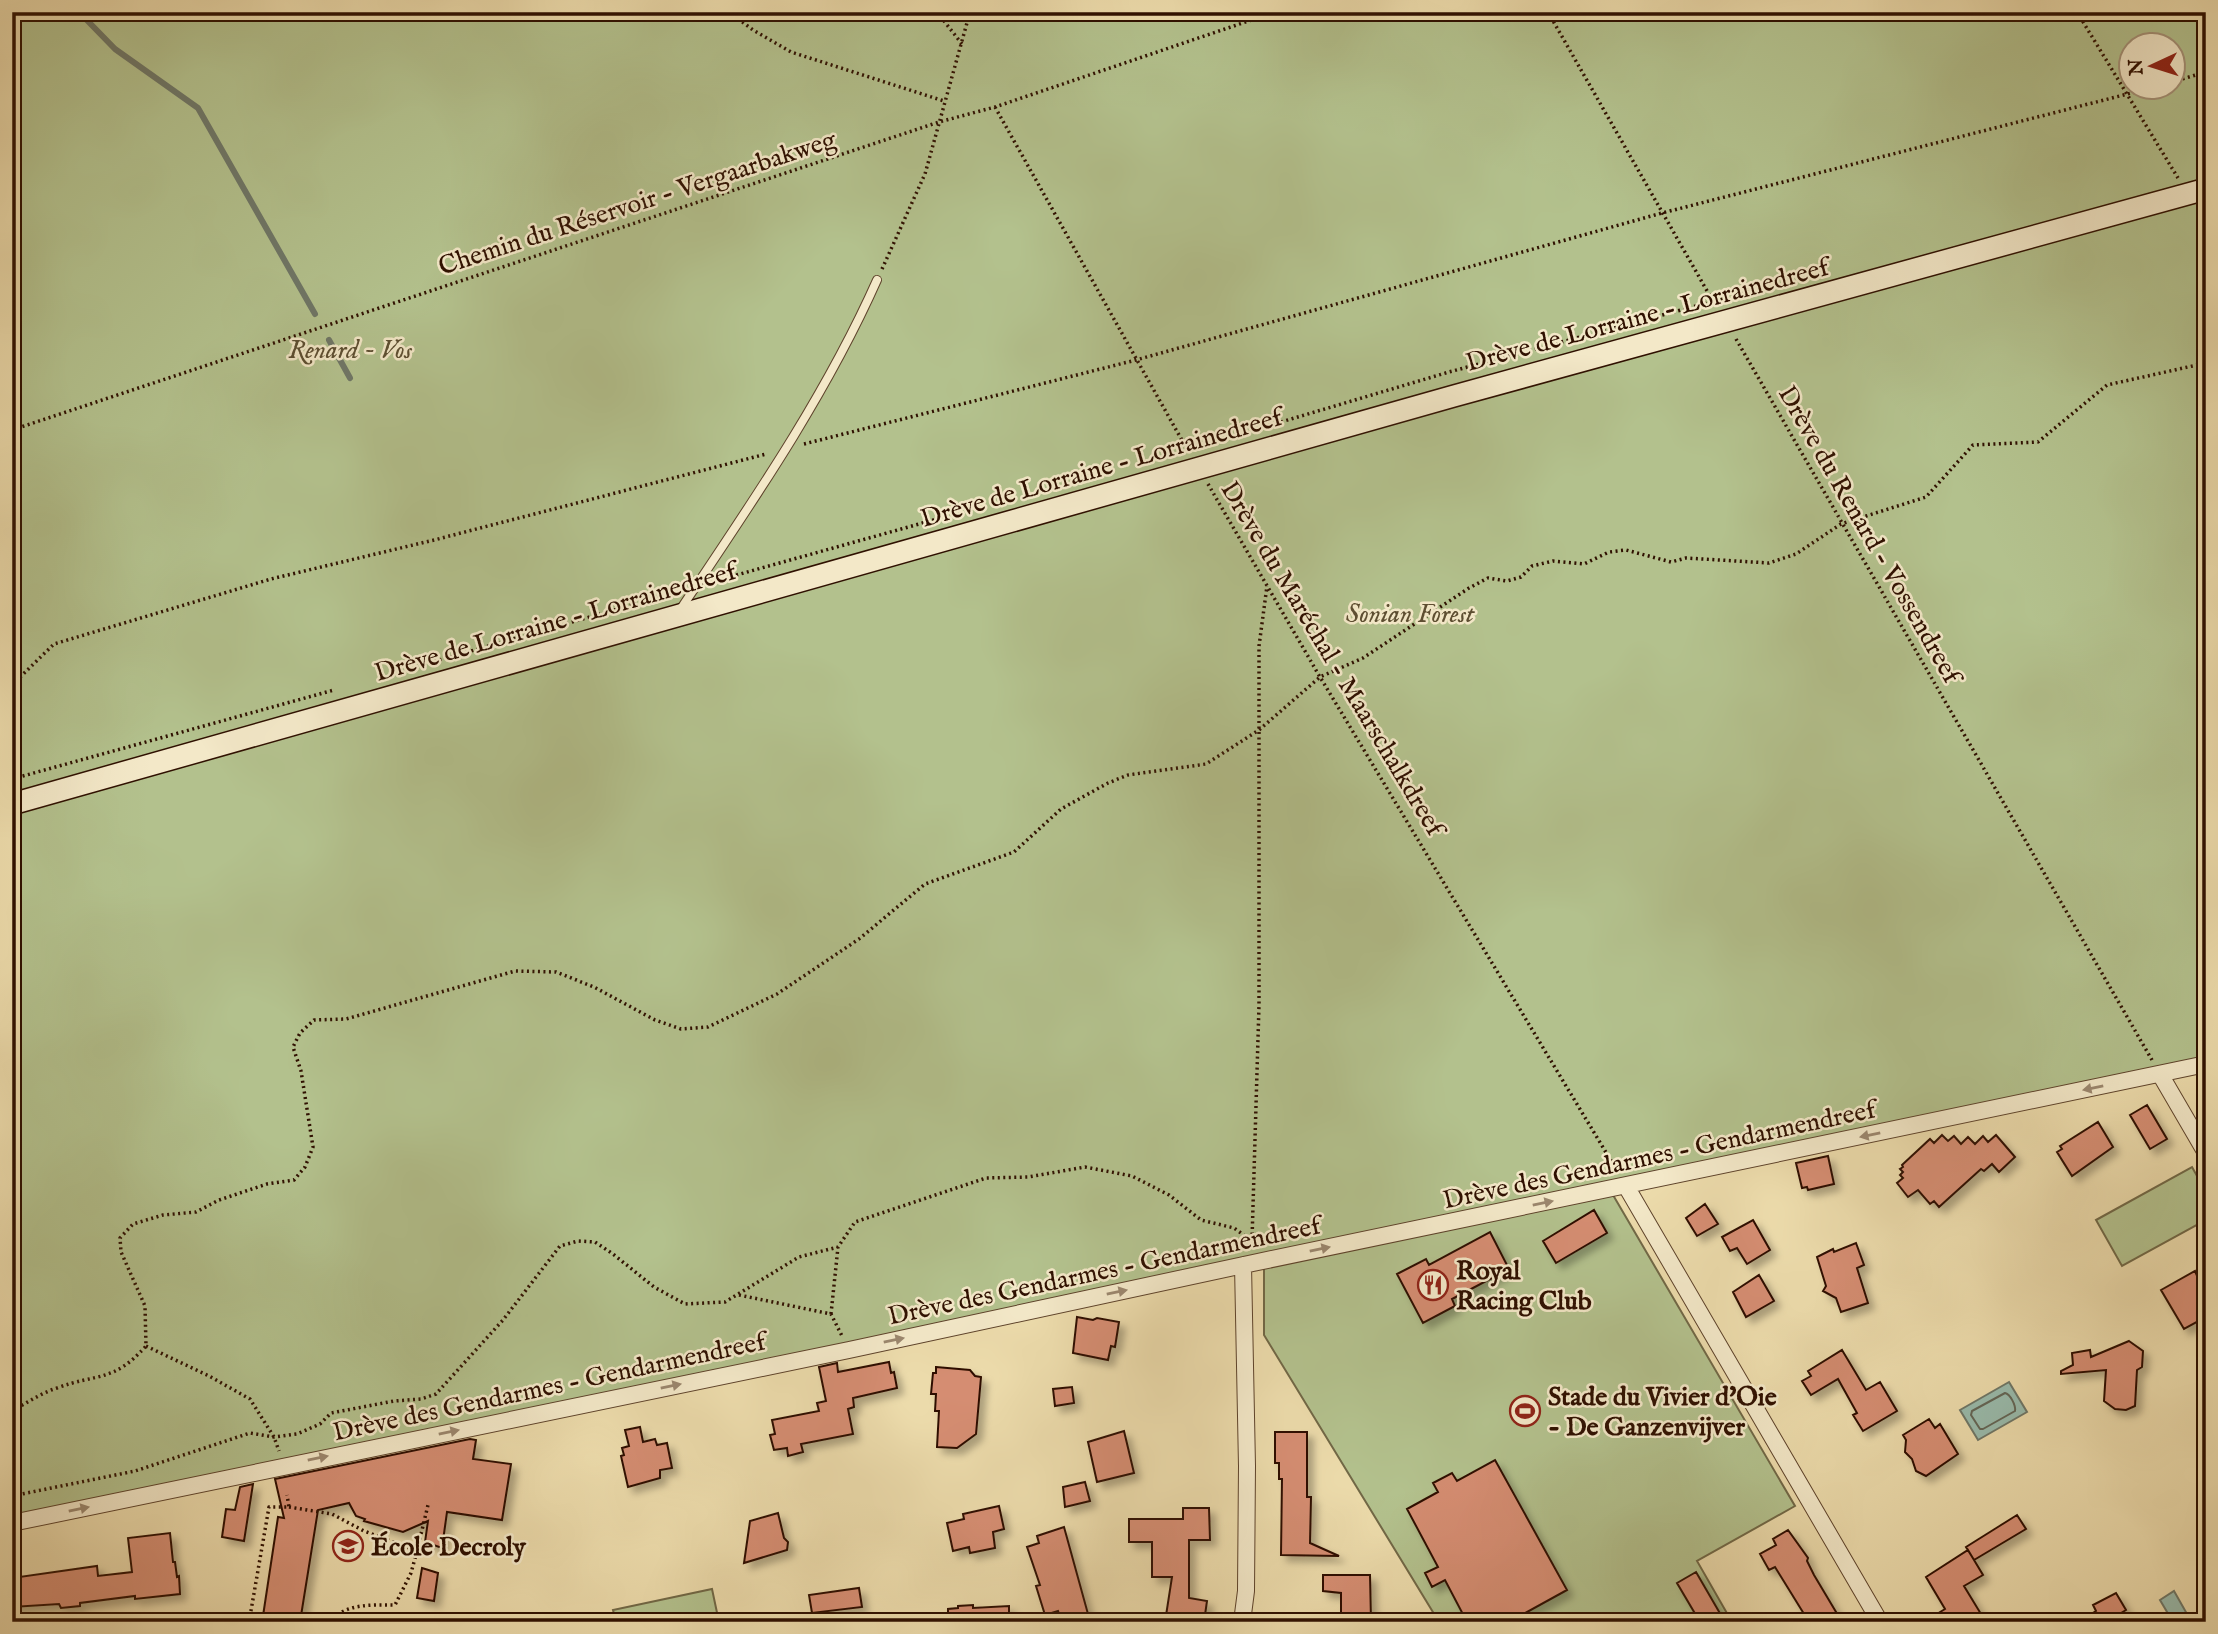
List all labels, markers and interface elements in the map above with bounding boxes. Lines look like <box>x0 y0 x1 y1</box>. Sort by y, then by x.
north arrow <box>2116 32 2186 102</box>
text: N <box>2124 57 2150 77</box>
street label: Chemin du Réservoir - Vergaarbakweg <box>434 123 841 283</box>
street label: Drève de Lorraine - Lorrainedreef <box>1462 250 1837 380</box>
park label: Renard - Vos <box>288 334 412 367</box>
street label: Drève du Renard - Vossendreef <box>1770 380 1970 693</box>
street label: Drève de Lorraine - Lorrainedreef <box>917 400 1290 536</box>
street label: Drève du Maréchal - Maarschalkdreef <box>1213 475 1453 846</box>
street label: Drève de Lorraine - Lorrainedreef <box>371 554 744 690</box>
park label: Sonian Forest <box>1346 598 1476 631</box>
one-way arrow <box>2082 1083 2104 1094</box>
street label: Drève des Gendarmes - Gendarmendreef <box>1440 1093 1883 1217</box>
one-way arrow <box>1859 1129 1881 1140</box>
one-way arrow <box>1532 1198 1554 1209</box>
street label: Drève des Gendarmes - Gendarmendreef <box>885 1209 1328 1333</box>
one-way arrow <box>1309 1243 1331 1254</box>
place label: Royal Racing Club <box>1456 1255 1592 1318</box>
restaurant icon: Royal Racing Club <box>1416 1268 1450 1302</box>
one-way arrow <box>1106 1287 1128 1298</box>
street label: Drève des Gendarmes - Gendarmendreef <box>330 1325 773 1449</box>
one-way arrow <box>883 1335 905 1346</box>
one-way arrow <box>660 1381 682 1392</box>
place label: Stade du Vivier d'Oie - De Ganzenvijver <box>1548 1381 1777 1444</box>
sports icon: Stade du Vivier d'Oie - De Ganzenvijver <box>1508 1394 1542 1428</box>
one-way arrow <box>438 1426 460 1437</box>
one-way arrow <box>307 1453 329 1464</box>
one-way arrow <box>68 1503 90 1514</box>
school or university icon: École Decroly <box>331 1529 365 1563</box>
place label: École Decroly <box>371 1531 527 1564</box>

